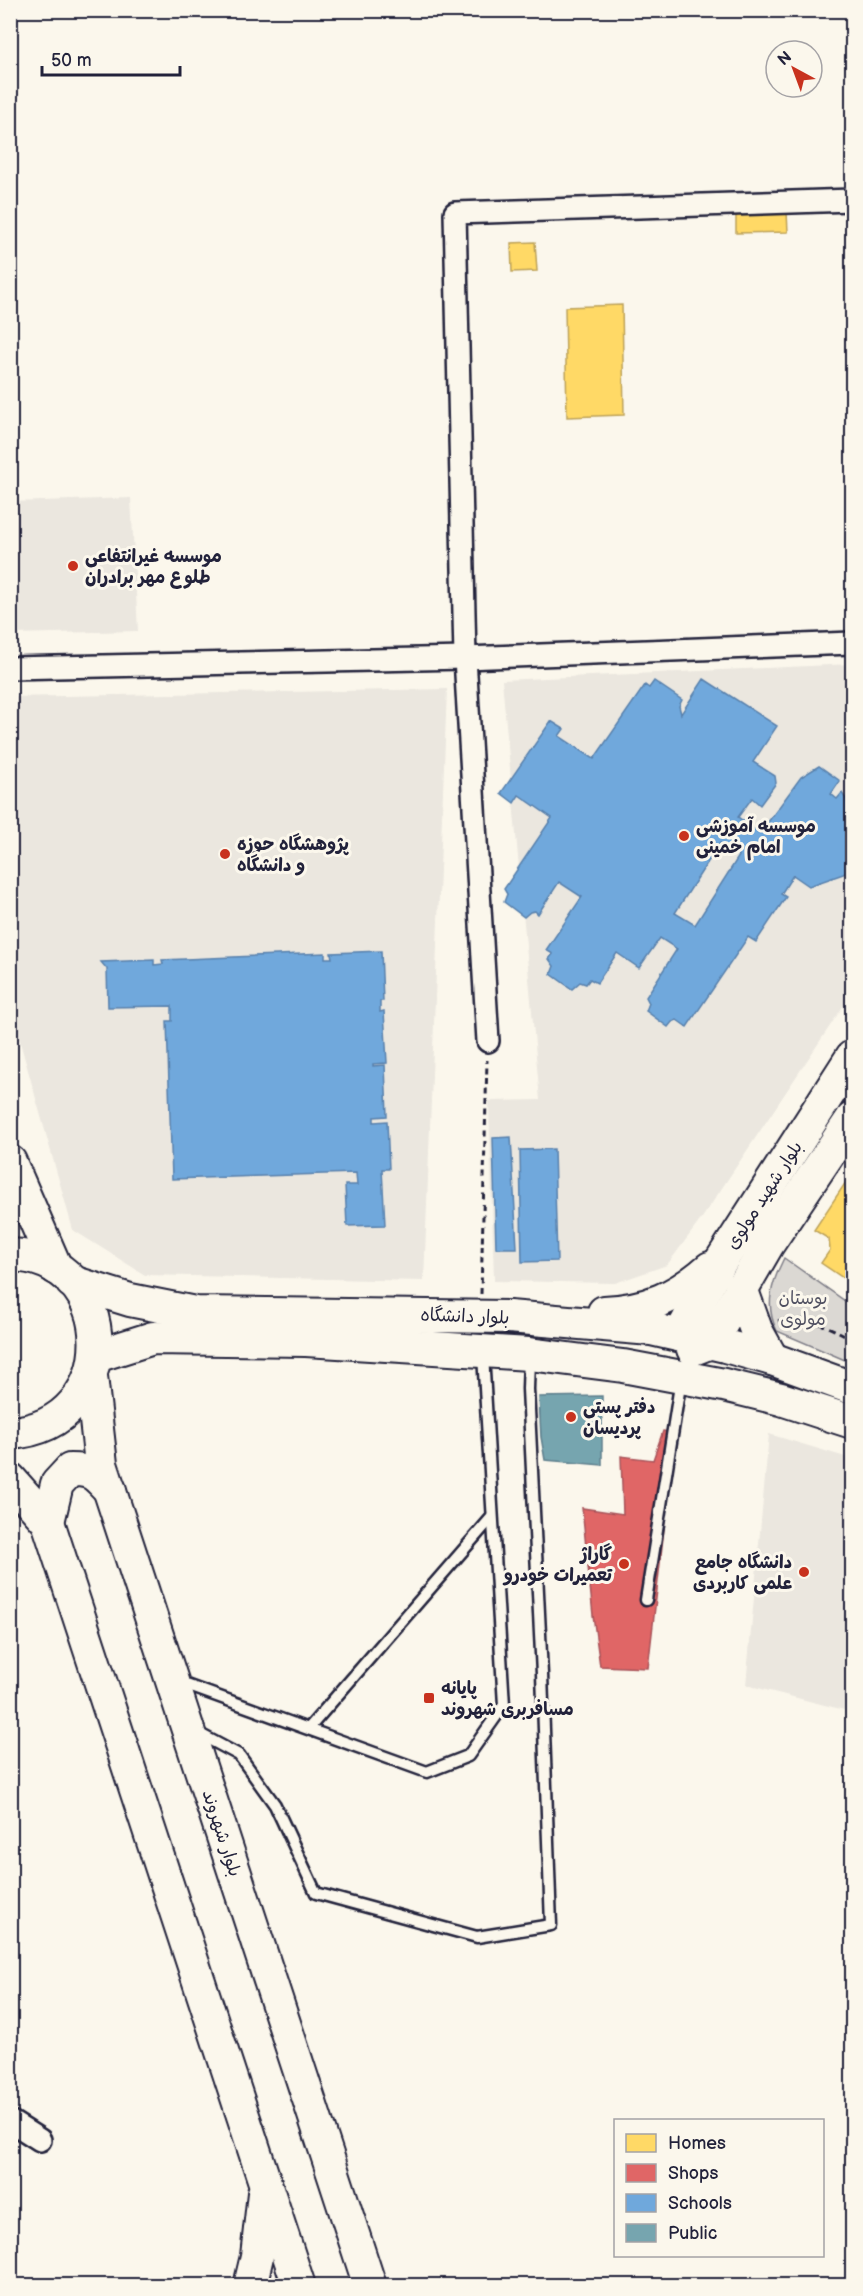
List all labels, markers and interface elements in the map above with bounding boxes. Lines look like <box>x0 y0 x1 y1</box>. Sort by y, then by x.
scale bar <box>42 39 180 77</box>
north arrow <box>764 39 824 99</box>
text: N <box>774 48 796 70</box>
text: 50 m <box>51 50 92 71</box>
place label: موسسه غیرانتفاعی طلوع مهر برادران <box>85 546 222 589</box>
marker: موسسه غیرانتفاعی طلوع مهر برادران <box>66 559 80 573</box>
place label: موسسه آموزشی امام خمینی <box>696 816 816 861</box>
marker: موسسه آموزشی امام خمینی <box>677 829 691 843</box>
place label: پژوهشگاه حوزه و دانشگاه <box>237 833 350 876</box>
marker: پژوهشگاه حوزه و دانشگاه <box>218 847 232 861</box>
street label: بلوار شهید مولوی <box>722 1137 807 1253</box>
park label: بوستان مولوی <box>778 1288 828 1330</box>
street label: بلوار دانشگاه <box>420 1304 510 1329</box>
place label: دفتر پستی پردیسان <box>583 1397 655 1440</box>
marker: دفتر پستی پردیسان <box>564 1410 578 1424</box>
place label: گاراژ تعمیرات خودرو <box>502 1543 613 1586</box>
place label: دانشگاه جامع علمی کاربردی <box>693 1551 792 1595</box>
marker: گاراژ تعمیرات خودرو <box>617 1557 631 1571</box>
marker: دانشگاه جامع علمی کاربردی <box>797 1565 811 1579</box>
place label: پایانه مسافربری شهروند <box>441 1678 574 1720</box>
marker: پایانه مسافربری شهروند <box>422 1691 436 1705</box>
street label: بلوار شهروند <box>198 1787 245 1879</box>
legend <box>614 2119 824 2257</box>
text: Homes <box>668 2133 726 2154</box>
text: Shops <box>668 2163 719 2184</box>
text: Schools <box>668 2193 732 2214</box>
text: Public <box>668 2223 717 2244</box>

